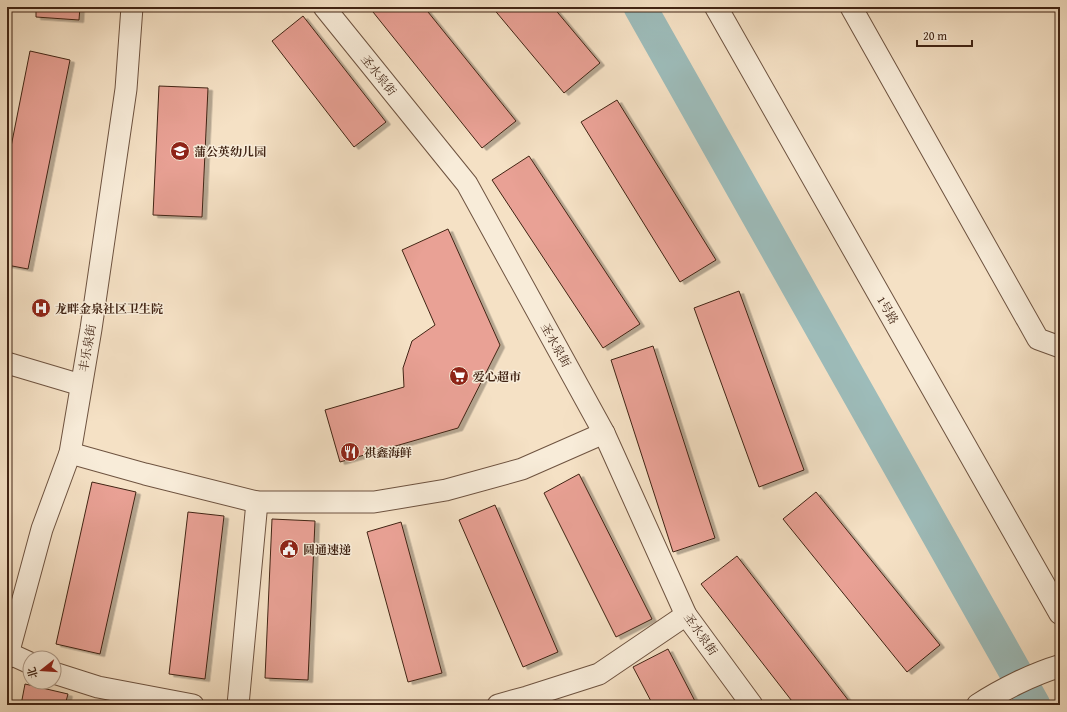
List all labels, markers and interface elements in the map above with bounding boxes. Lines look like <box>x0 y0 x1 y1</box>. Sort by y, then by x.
scale bar <box>917 22 972 48</box>
text: 20 m <box>923 27 947 44</box>
street label: 圣水泉街 <box>357 51 401 100</box>
school or university icon: 蒲公英幼儿园 <box>169 140 191 162</box>
place label: 蒲公英幼儿园 <box>194 143 266 160</box>
street label: 1号路 <box>873 293 903 327</box>
hospital icon: 龙畔金泉社区卫生院 <box>30 297 52 319</box>
place label: 龙畔金泉社区卫生院 <box>55 300 163 317</box>
street label: 圣水泉街 <box>537 320 576 371</box>
street label: 丰乐泉街 <box>74 322 100 373</box>
supermarket icon: 爱心超市 <box>448 365 470 387</box>
place label: 爱心超市 <box>473 368 521 385</box>
restaurant icon: 祺鑫海鲜 <box>339 441 361 463</box>
place label: 祺鑫海鲜 <box>364 444 412 461</box>
public building icon: 圆通速递 <box>278 538 300 560</box>
place label: 圆通速递 <box>303 541 351 558</box>
street label: 圣水泉街 <box>680 609 722 659</box>
north arrow <box>22 650 62 690</box>
text: 北 <box>23 665 42 681</box>

